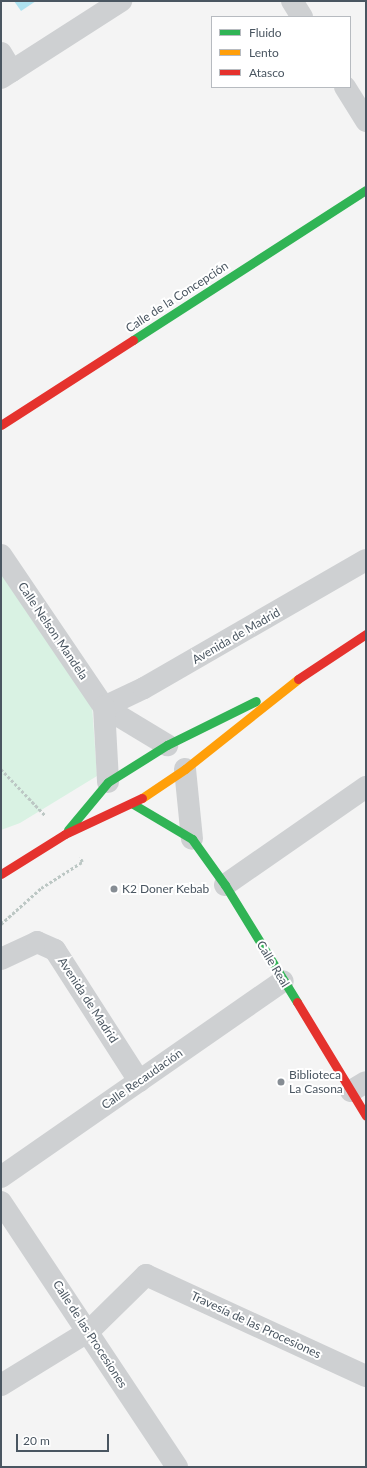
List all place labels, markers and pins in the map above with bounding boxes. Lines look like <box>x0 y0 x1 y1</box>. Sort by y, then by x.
place label: K2 Doner Kebab <box>122 882 210 896</box>
marker: K2 Doner Kebab <box>109 884 119 894</box>
place label: Biblioteca La Casona <box>289 1068 343 1096</box>
marker: Biblioteca La Casona <box>276 1077 286 1087</box>

